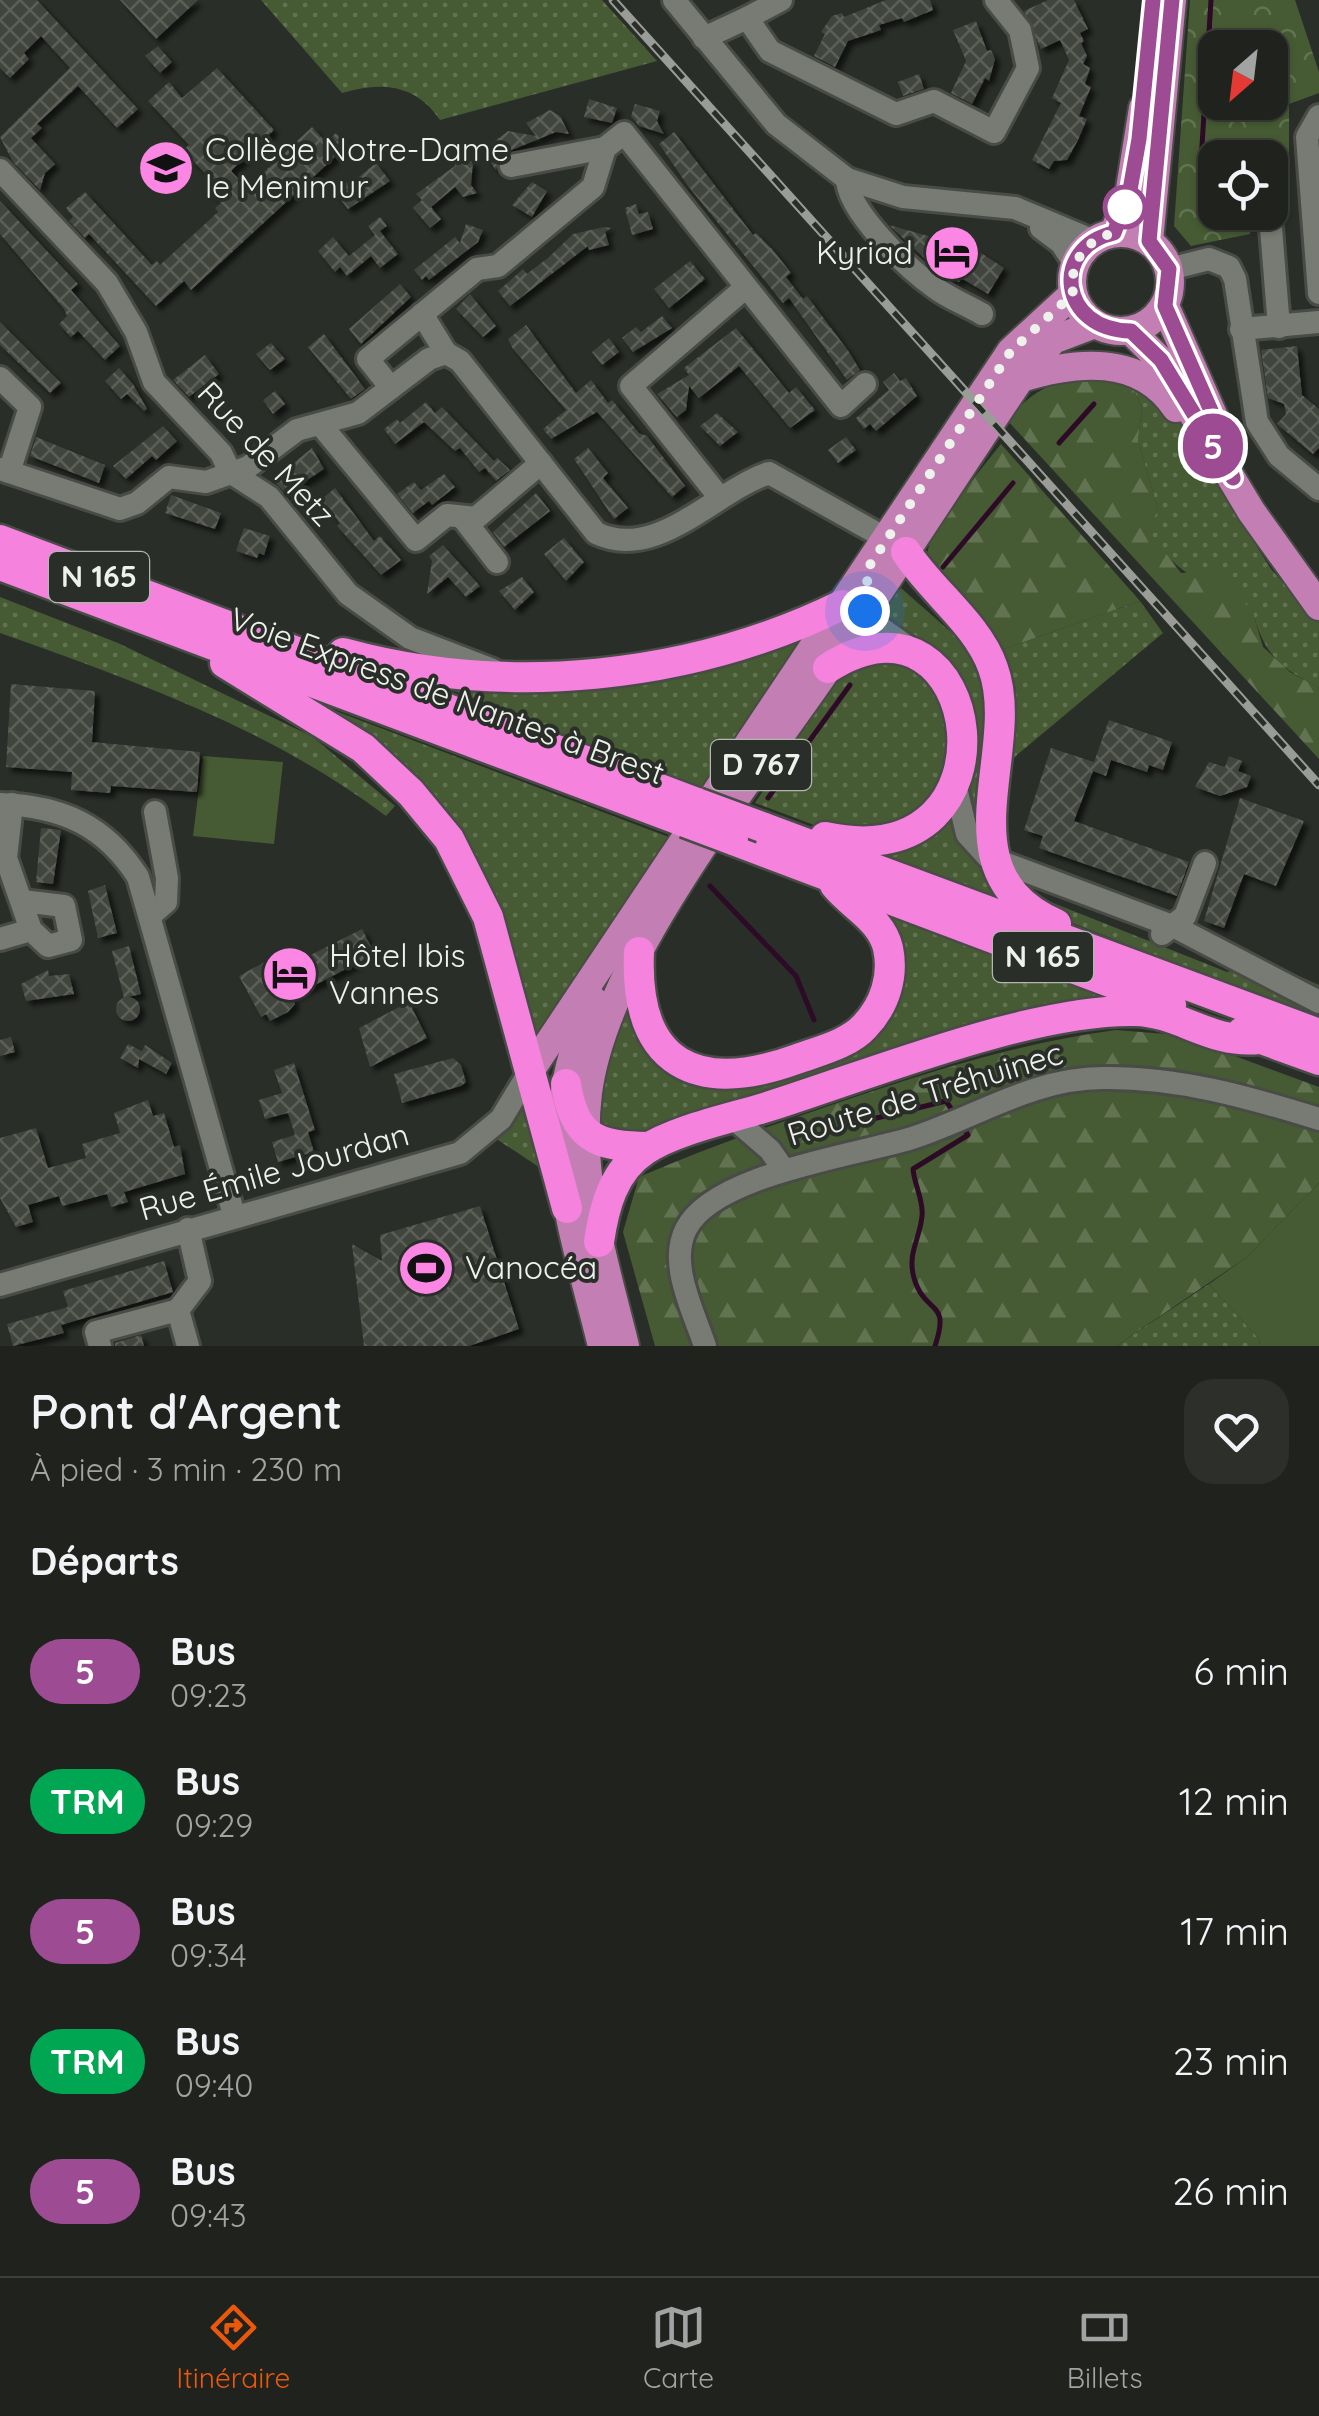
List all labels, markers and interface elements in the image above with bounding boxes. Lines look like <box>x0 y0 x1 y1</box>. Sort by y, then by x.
north arrow <box>1198 30 1288 120</box>
map controls <box>1198 30 1288 230</box>
place label: Collège Notre-Dame le Menimur <box>205 129 509 206</box>
school or university icon: Collège Notre-Dame le Menimur <box>136 138 196 198</box>
button: locate <box>1198 140 1288 230</box>
unlabelled marker <box>1104 186 1146 228</box>
hotel icon: Kyriad <box>922 223 982 283</box>
place label: Kyriad <box>816 232 913 272</box>
street label: Rue de Metz <box>190 373 344 534</box>
line badge: 5 <box>1180 414 1246 478</box>
text: 5 <box>1203 424 1223 468</box>
road number: N 165 <box>49 552 149 602</box>
your location <box>840 586 890 636</box>
street label: Voie Express de Nantes à Brest <box>225 598 670 792</box>
road number: D 767 <box>711 740 811 790</box>
road number: N 165 <box>993 932 1093 982</box>
place label: Hôtel Ibis Vannes <box>329 935 465 1012</box>
hotel icon: Hôtel Ibis Vannes <box>260 944 320 1004</box>
street label: Route de Tréhuinec <box>782 1032 1067 1154</box>
street label: Rue Émile Jourdan <box>134 1113 413 1229</box>
sports icon: Vanocéa <box>396 1238 456 1298</box>
place label: Vanocéa <box>465 1247 597 1287</box>
button: heart <box>1184 1379 1289 1484</box>
text: Pont d'Argent <box>30 1381 342 1441</box>
text: À pied · 3 min · 230 m <box>30 1449 342 1489</box>
text: Départs <box>30 1537 179 1585</box>
text: Bus <box>170 1627 236 1675</box>
text: 6 min <box>1193 1647 1289 1695</box>
text: 5 <box>75 1649 95 1693</box>
text: 09:23 <box>170 1675 247 1715</box>
text: Bus <box>175 1757 240 1805</box>
text: 12 min <box>1179 1777 1289 1825</box>
text: TRM <box>50 1779 125 1823</box>
text: 09:29 <box>175 1805 253 1845</box>
text: Bus <box>170 1887 236 1935</box>
text: 17 min <box>1180 1907 1289 1955</box>
text: 5 <box>75 1909 95 1953</box>
text: 09:34 <box>170 1935 247 1975</box>
text: Bus <box>175 2017 240 2065</box>
text: 23 min <box>1173 2037 1289 2085</box>
text: TRM <box>50 2039 125 2083</box>
text: 09:40 <box>175 2065 253 2105</box>
text: Bus <box>170 2147 236 2195</box>
text: 26 min <box>1172 2167 1289 2215</box>
text: 5 <box>75 2169 95 2213</box>
text: 09:43 <box>170 2195 247 2235</box>
tab: Itinéraire <box>176 2300 290 2395</box>
tab: Carte <box>643 2300 714 2395</box>
tab: Billets <box>1067 2300 1143 2395</box>

